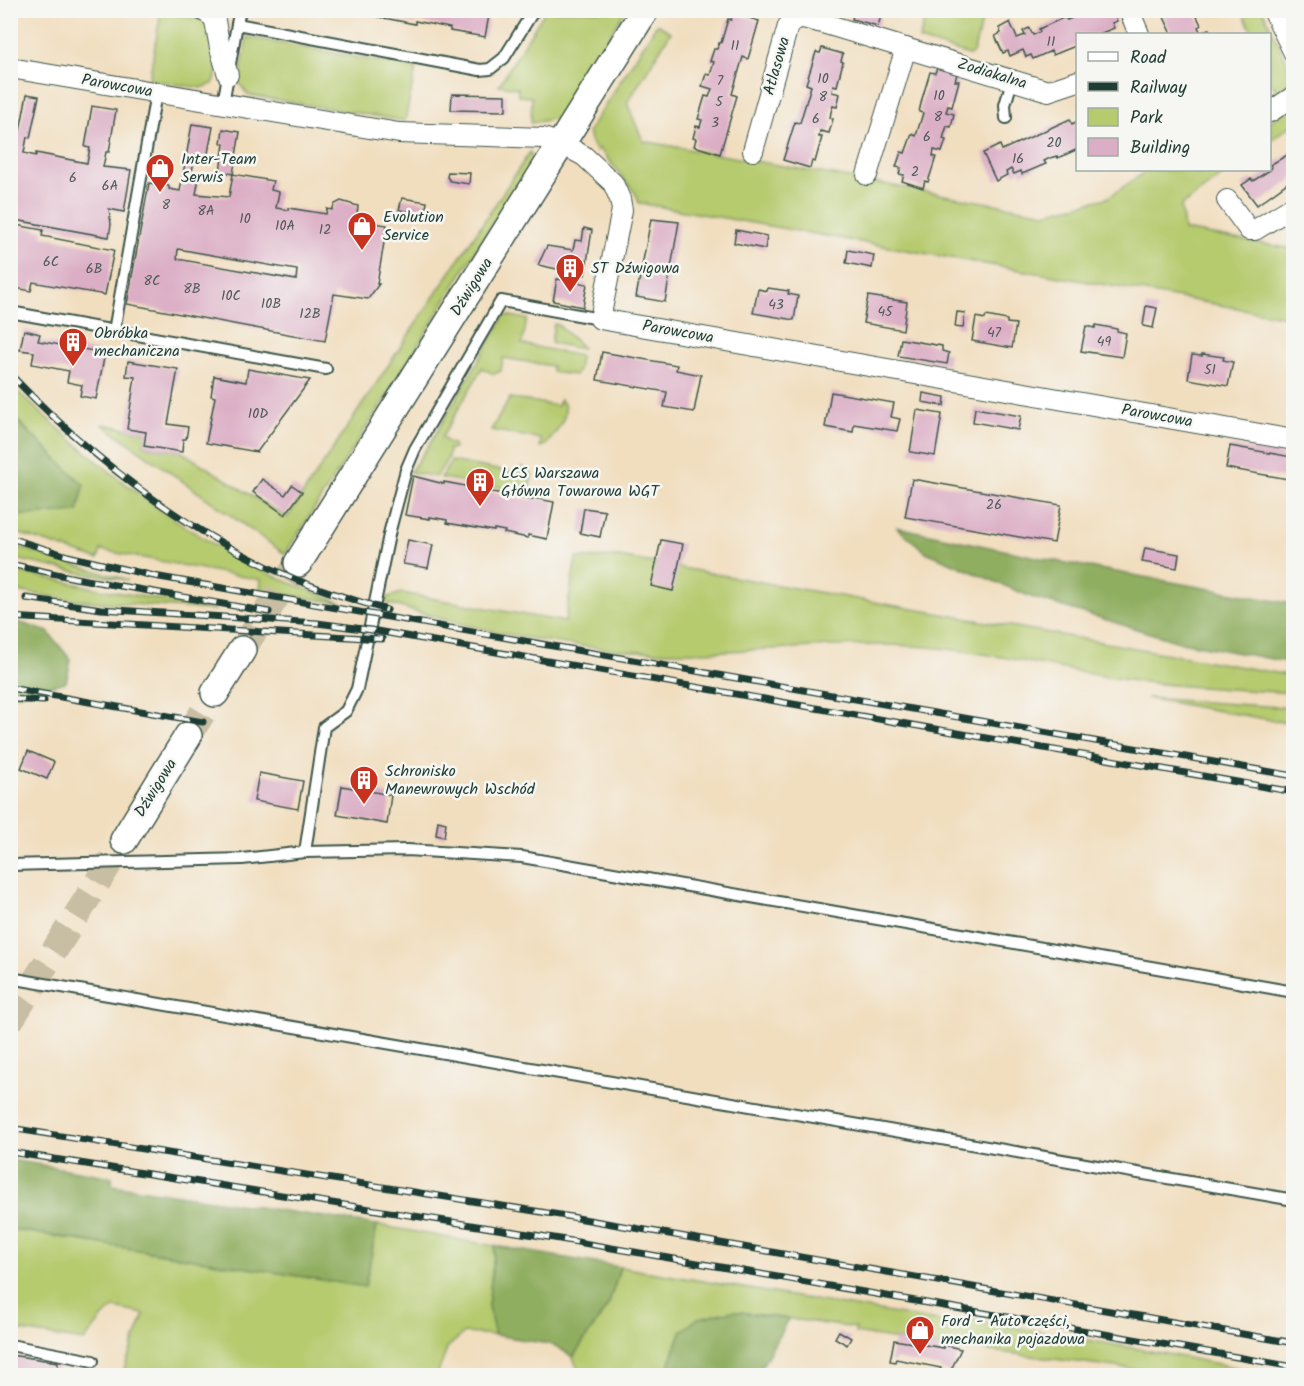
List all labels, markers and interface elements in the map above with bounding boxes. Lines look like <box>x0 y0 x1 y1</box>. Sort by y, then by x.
house number: 11 <box>1047 31 1055 53</box>
legend <box>1076 33 1271 171</box>
street label: Atlasowa <box>757 34 797 98</box>
house number: 11 <box>731 35 739 57</box>
text: Road <box>1130 44 1167 73</box>
street label: Zodiakalna <box>954 52 1030 96</box>
street label: Parowcowa <box>79 67 155 105</box>
house number: 10 <box>817 68 829 90</box>
house number: 7 <box>717 70 724 92</box>
text: Railway <box>1130 74 1187 103</box>
house number: 10 <box>933 85 945 107</box>
house number: 8 <box>819 86 828 108</box>
house number: 5 <box>715 91 724 113</box>
text: Park <box>1130 104 1163 133</box>
house number: 8 <box>934 106 943 128</box>
house number: 6 <box>812 108 820 130</box>
house number: 3 <box>711 112 719 134</box>
house number: 6 <box>923 126 931 148</box>
house number: 20 <box>1046 132 1062 154</box>
text: Building <box>1130 134 1190 163</box>
place label: Inter-Team Serwis <box>181 147 257 190</box>
house number: 16 <box>1012 148 1024 170</box>
shop icon: Inter-Team Serwis <box>144 152 176 194</box>
house number: 2 <box>911 161 919 183</box>
house number: 6 <box>69 167 77 189</box>
house number: 6A <box>102 175 118 197</box>
house number: 8 <box>162 194 171 216</box>
house number: 8A <box>198 200 214 222</box>
place label: Evolution Service <box>383 205 444 248</box>
house number: 10 <box>239 208 251 230</box>
shop icon: Evolution Service <box>346 210 378 252</box>
house number: 10A <box>275 215 295 237</box>
house number: 12 <box>319 219 331 241</box>
house number: 6C <box>43 251 59 273</box>
building icon: ST Dźwigowa <box>554 252 586 294</box>
street label: Dźwigowa <box>444 253 500 321</box>
place label: ST Dźwigowa <box>591 256 679 281</box>
house number: 6B <box>86 258 102 280</box>
house number: 8C <box>144 270 160 292</box>
house number: 8B <box>183 278 201 300</box>
house number: 10C <box>221 285 241 307</box>
house number: 10B <box>261 293 281 315</box>
house number: 43 <box>768 294 784 316</box>
house number: 45 <box>877 301 894 323</box>
house number: 12B <box>299 303 321 325</box>
street label: Parowcowa <box>640 313 716 351</box>
place label: Obróbka mechaniczna <box>94 321 180 364</box>
house number: 47 <box>987 322 1002 344</box>
building icon: Obróbka mechaniczna <box>57 326 89 368</box>
house number: 49 <box>1097 331 1111 353</box>
house number: 51 <box>1204 359 1216 381</box>
street label: Parowcowa <box>1119 397 1195 435</box>
house number: 10D <box>248 403 268 425</box>
place label: LCS Warszawa Główna Towarowa WGT <box>501 461 661 504</box>
building icon: LCS Warszawa Główna Towarowa WGT <box>464 466 496 508</box>
house number: 26 <box>986 494 1002 516</box>
street label: Dźwigowa <box>128 754 184 822</box>
place label: Schronisko Manewrowych Wschód <box>385 759 536 802</box>
building icon: Schronisko Manewrowych Wschód <box>348 764 380 806</box>
place label: Ford - Auto części, mechanika pojazdowa <box>941 1309 1085 1352</box>
shop icon: Ford - Auto części, mechanika pojazdowa <box>904 1314 936 1356</box>

